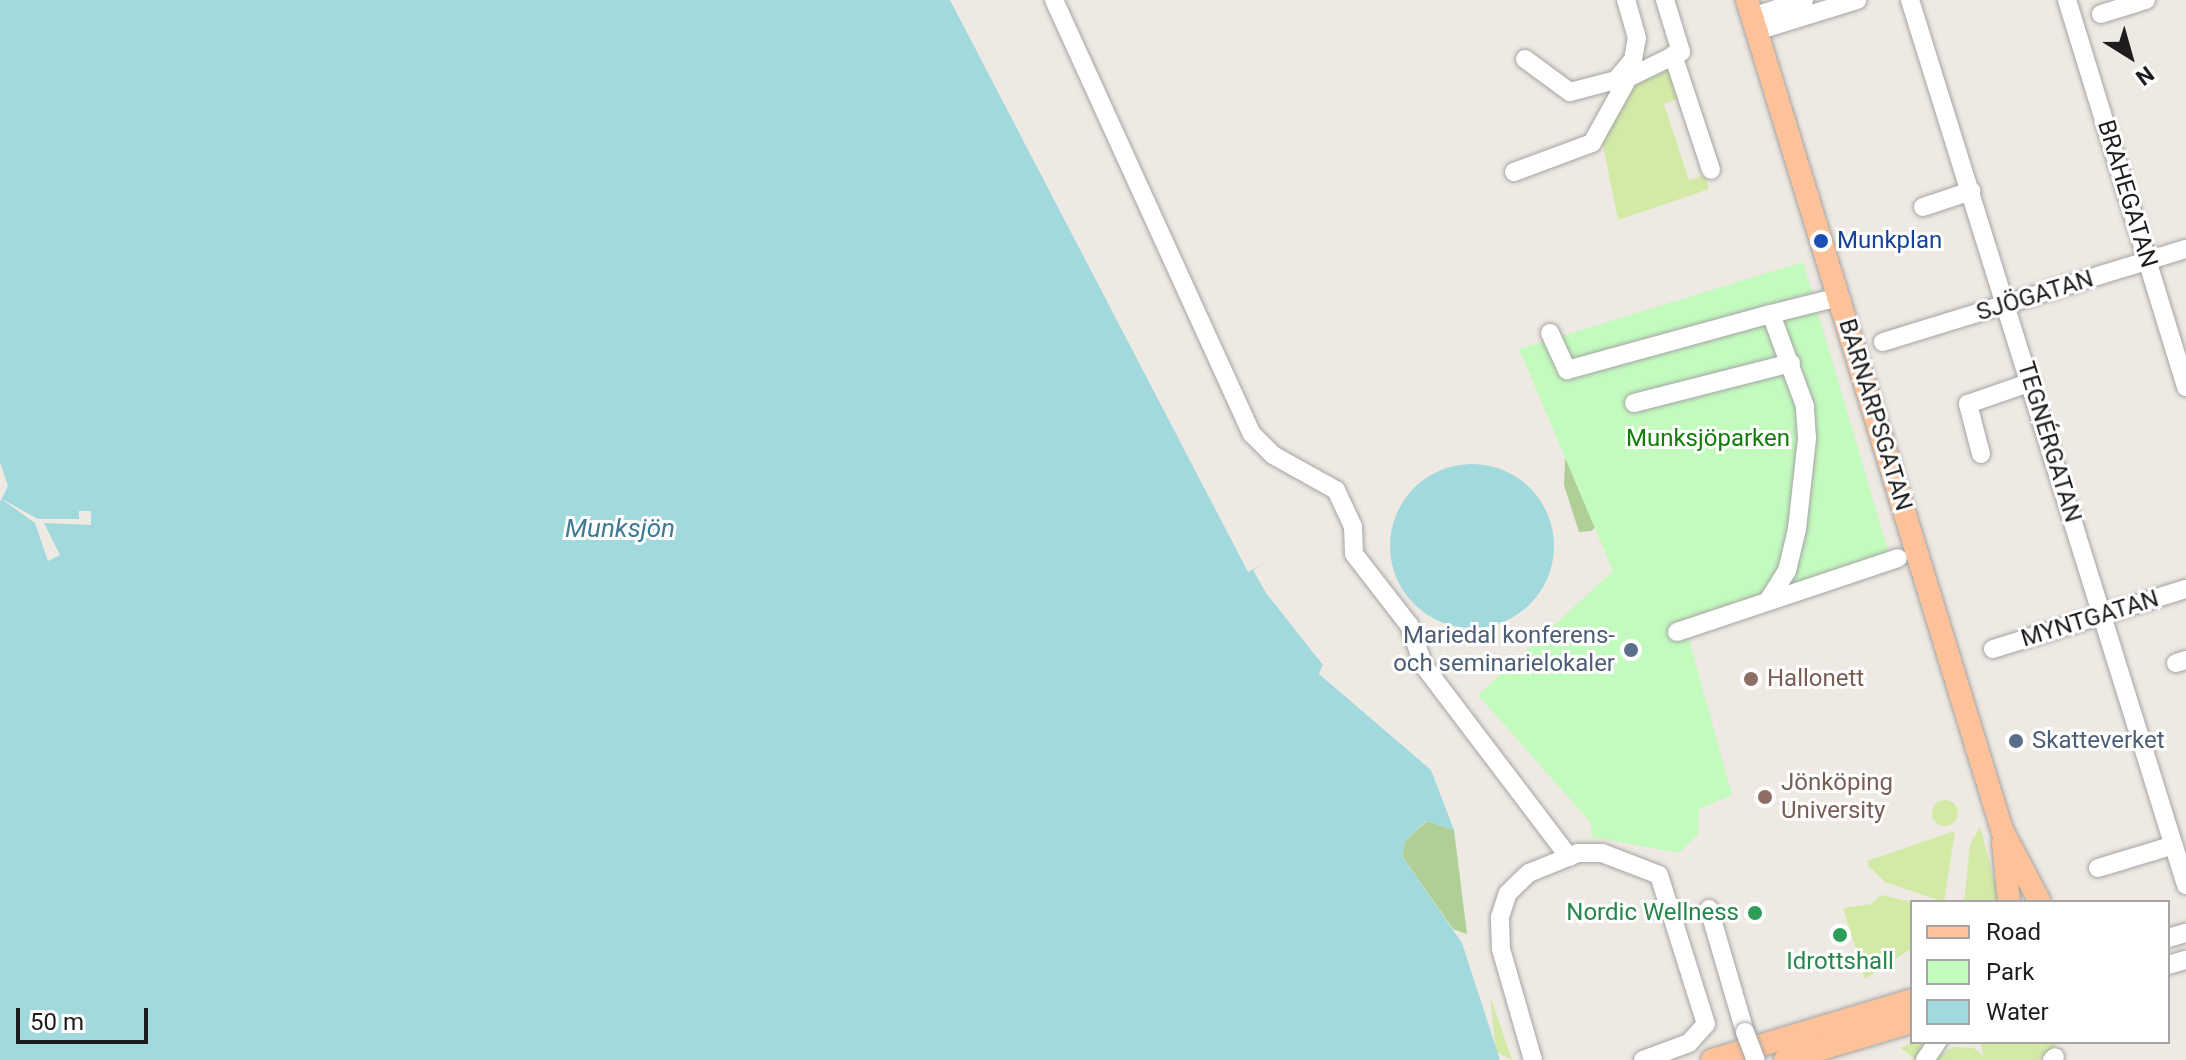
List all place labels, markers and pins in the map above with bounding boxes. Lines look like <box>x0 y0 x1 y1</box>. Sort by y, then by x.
place label: Munkplan <box>1837 227 1942 255</box>
marker: Munkplan <box>1812 232 1830 250</box>
place label: Mariedal konferens- och seminarielokaler <box>1393 622 1615 678</box>
marker: Mariedal konferens- och seminarielokaler <box>1622 641 1640 659</box>
place label: Hallonett <box>1767 665 1864 693</box>
marker: Hallonett <box>1742 670 1760 688</box>
place label: Skatteverket <box>2032 727 2165 755</box>
marker: Skatteverket <box>2007 732 2025 750</box>
place label: Jönköping University <box>1781 769 1893 825</box>
marker: Jönköping University <box>1756 788 1774 806</box>
place label: Nordic Wellness <box>1566 899 1739 927</box>
marker: Nordic Wellness <box>1746 904 1764 922</box>
marker: Idrottshall <box>1831 926 1849 944</box>
place label: Idrottshall <box>1786 948 1894 976</box>

